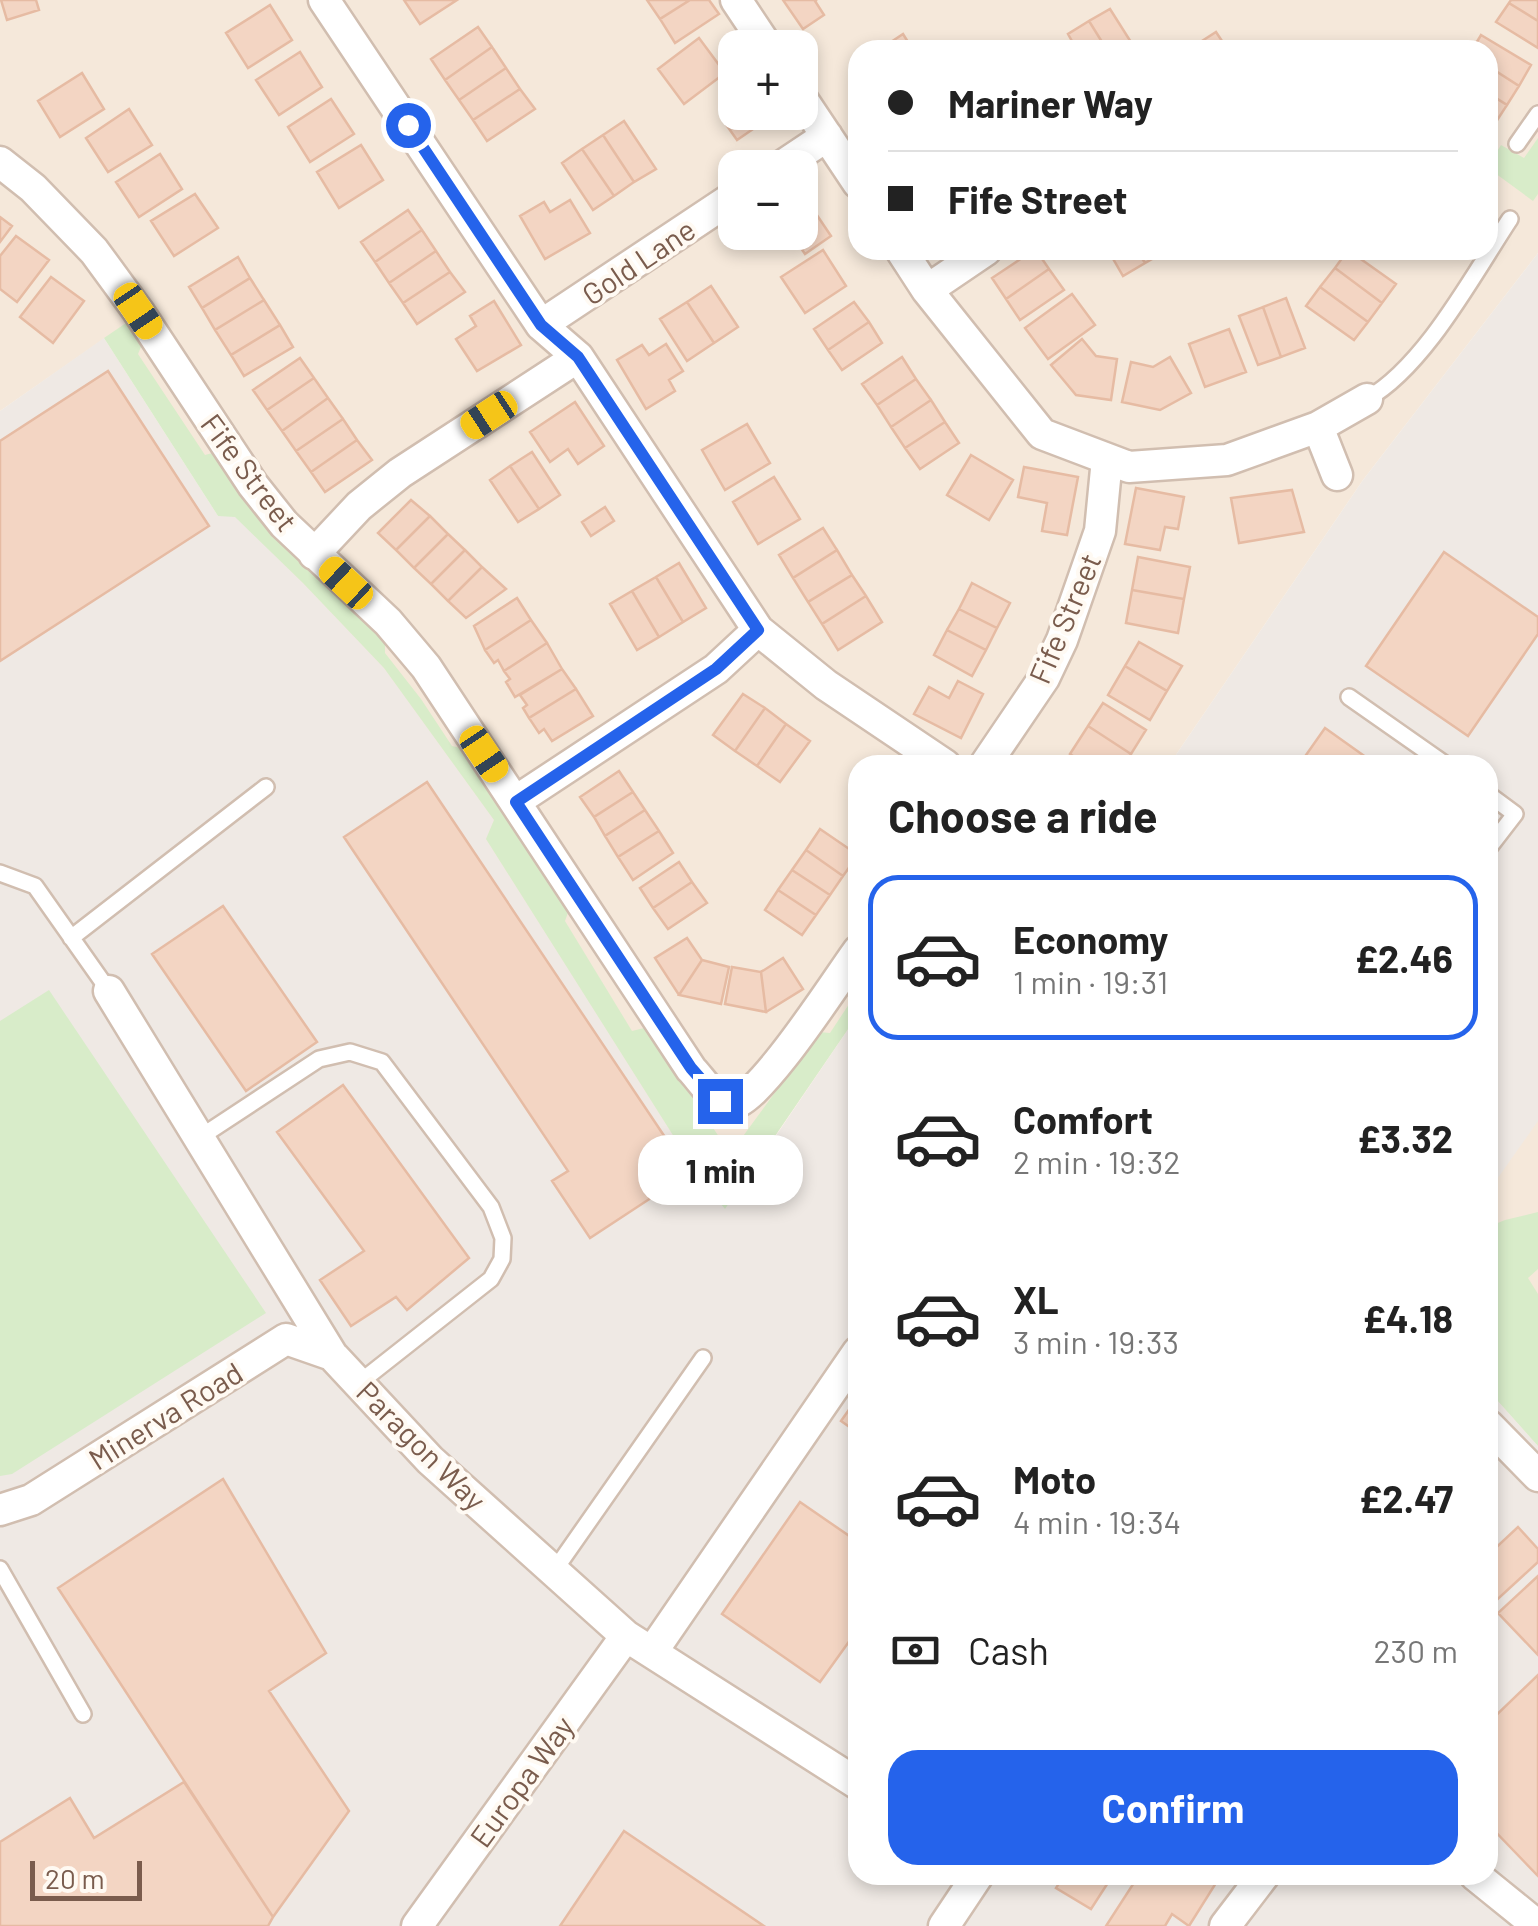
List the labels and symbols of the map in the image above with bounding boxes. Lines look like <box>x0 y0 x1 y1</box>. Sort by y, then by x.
route start <box>386 103 431 148</box>
street label: Gold Lane <box>575 210 701 312</box>
car <box>109 278 167 344</box>
car <box>456 386 522 444</box>
street label: Fife Street <box>194 406 306 538</box>
street label: Fife Street <box>1020 548 1108 688</box>
car <box>314 552 378 614</box>
car <box>455 721 513 787</box>
route end <box>698 1079 743 1124</box>
callout: 1 min <box>638 1136 802 1206</box>
street label: Minerva Road <box>82 1354 248 1476</box>
street label: Paragon Way <box>350 1373 494 1517</box>
street label: Europa Way <box>461 1708 581 1854</box>
scale bar <box>30 1856 142 1900</box>

